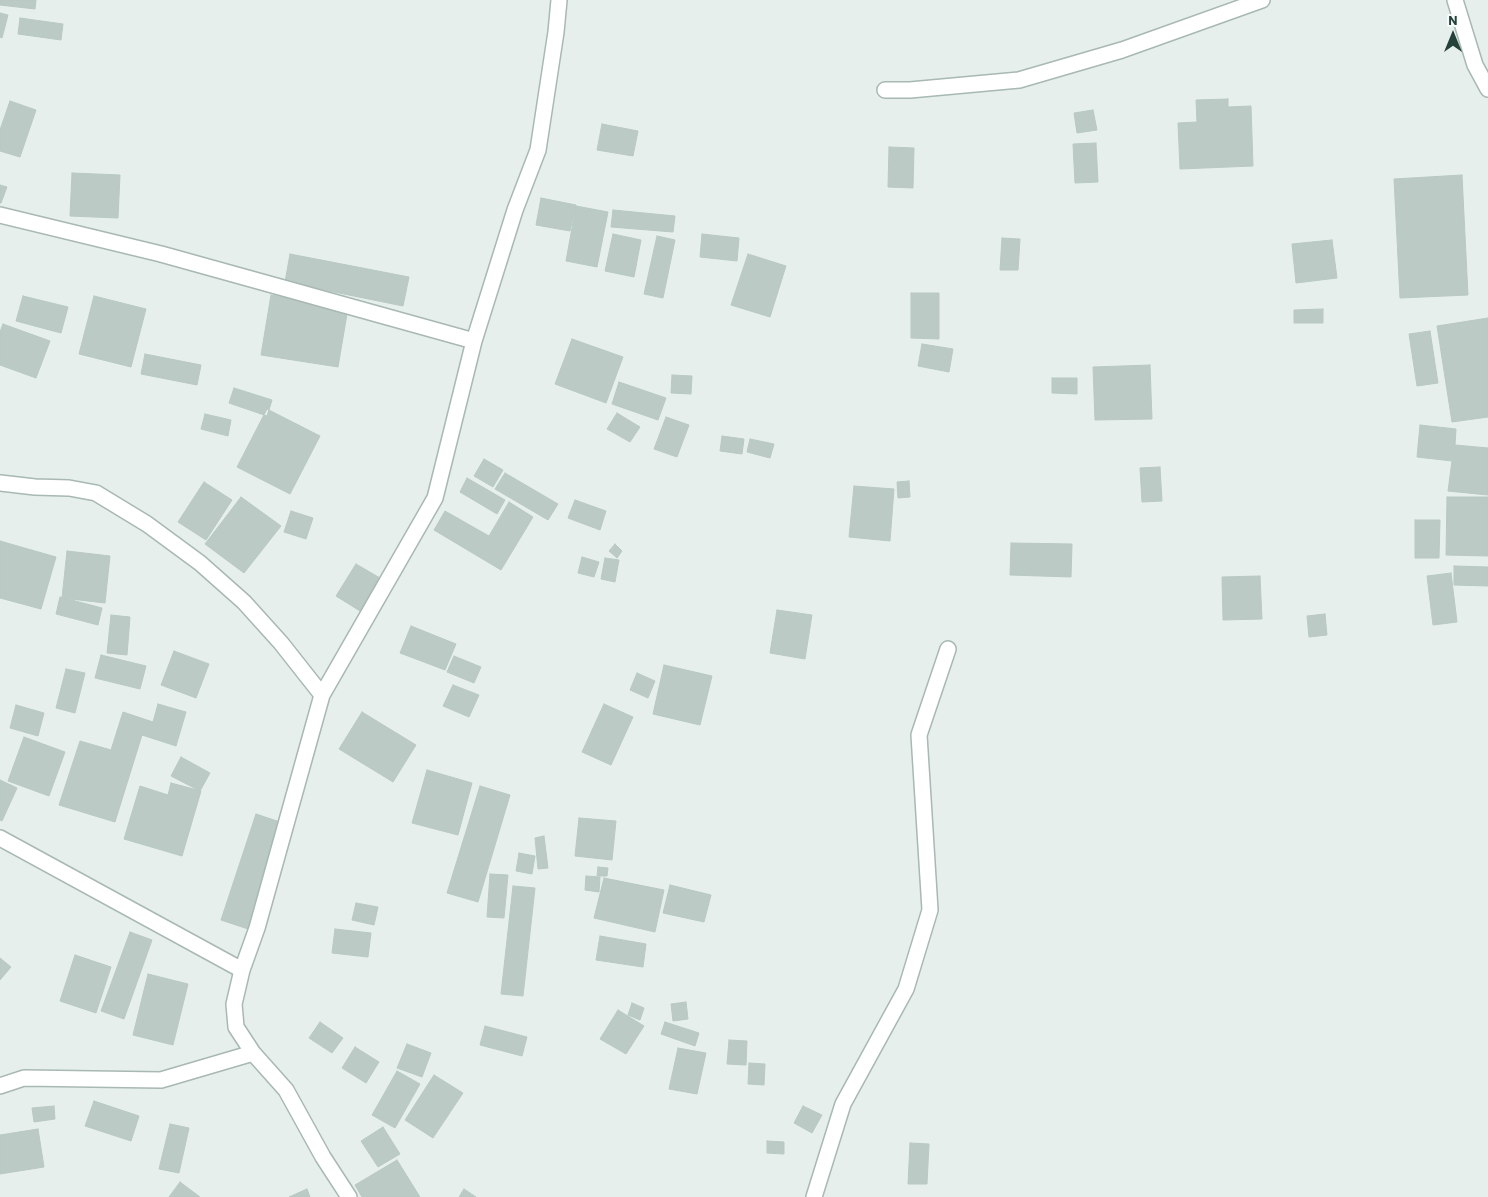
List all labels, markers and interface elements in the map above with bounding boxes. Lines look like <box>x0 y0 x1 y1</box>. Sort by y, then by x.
north arrow <box>1428 10 1478 60</box>
text: N <box>1448 11 1458 28</box>

